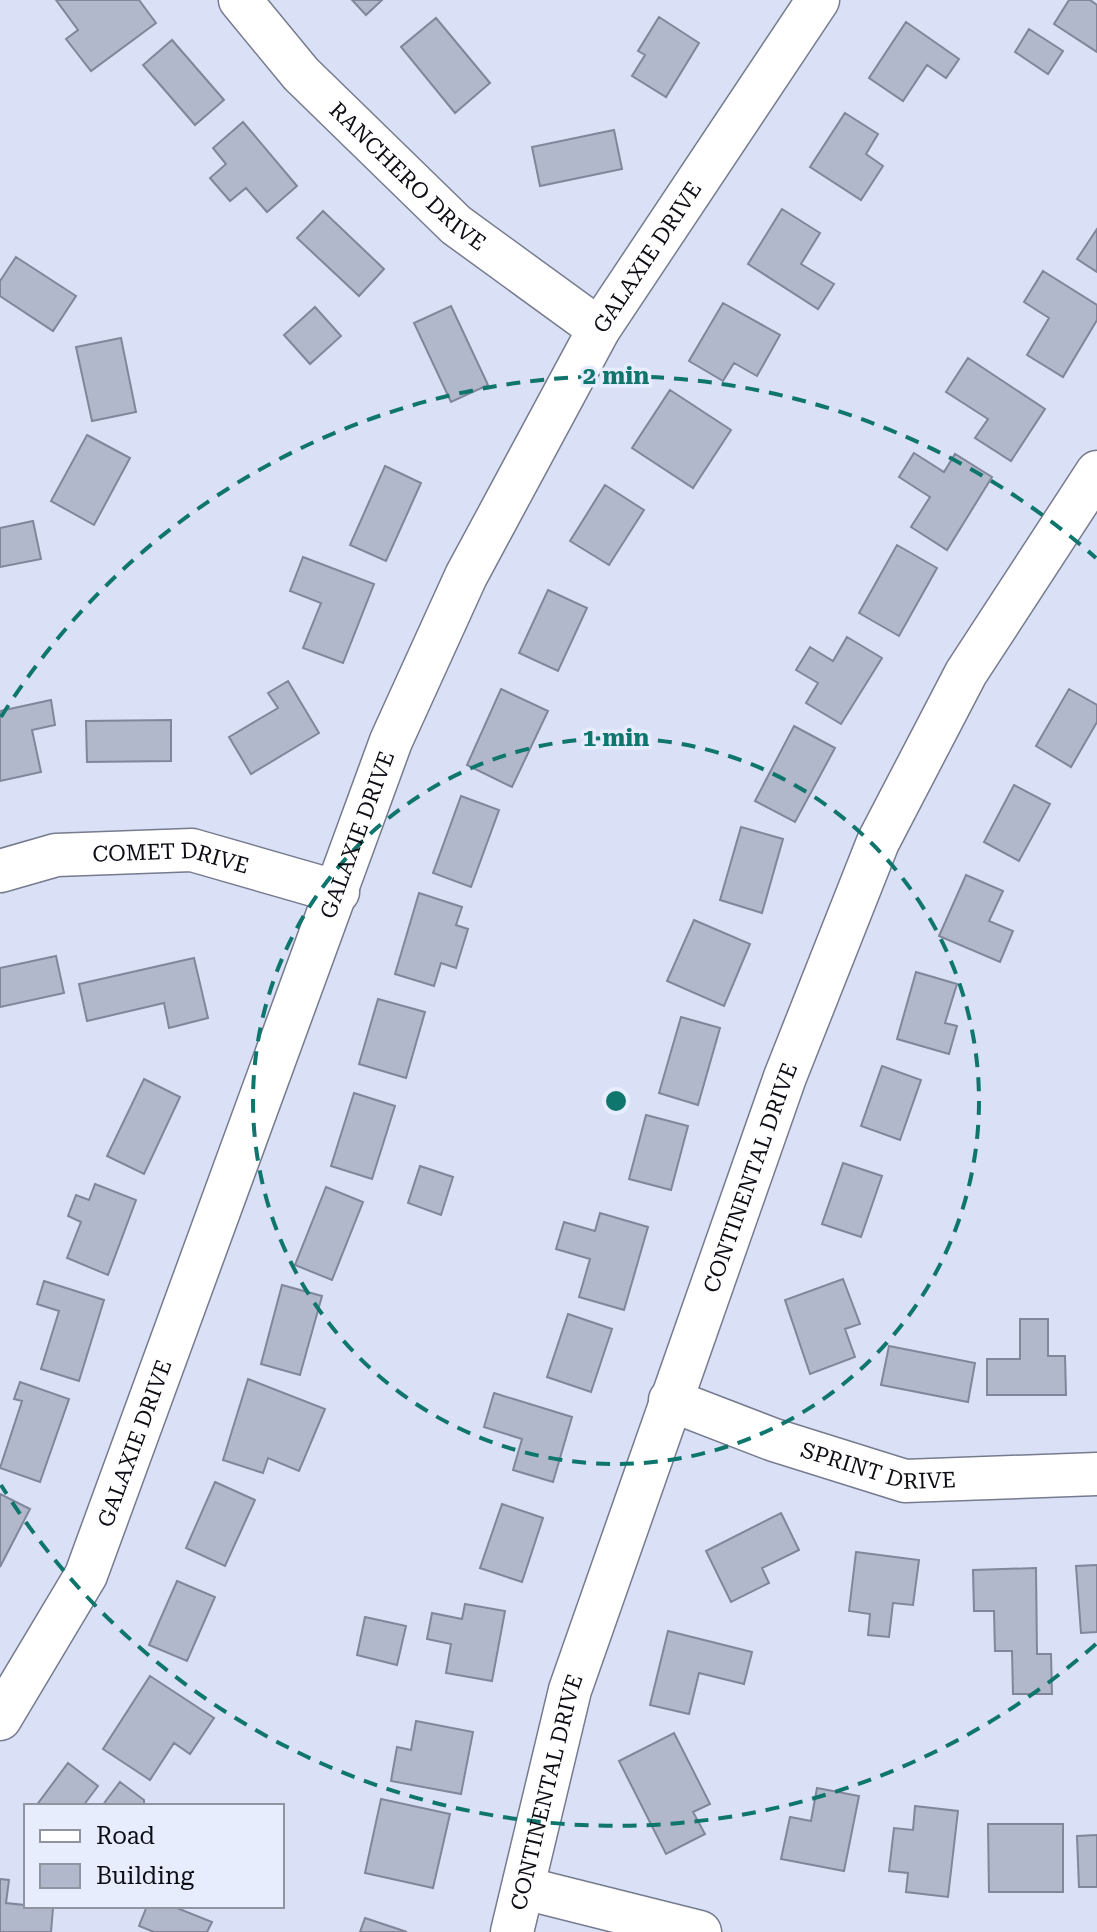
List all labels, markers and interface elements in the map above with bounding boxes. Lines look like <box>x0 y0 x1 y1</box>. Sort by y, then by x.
street label: RANCHERO DRIVE <box>325 97 491 256</box>
street label: GALAXIE DRIVE <box>588 177 707 338</box>
text: 2 min <box>583 362 649 390</box>
text: 1 min <box>583 724 649 752</box>
street label: GALAXIE DRIVE <box>315 748 399 922</box>
street label: COMET DRIVE <box>92 838 252 879</box>
street label: CONTINENTAL DRIVE <box>698 1059 802 1296</box>
centre of rings <box>602 1087 630 1115</box>
street label: GALAXIE DRIVE <box>93 1356 177 1531</box>
street label: SPRINT DRIVE <box>798 1437 956 1494</box>
street label: CONTINENTAL DRIVE <box>506 1671 588 1913</box>
legend <box>24 1804 284 1908</box>
text: Road <box>96 1822 155 1850</box>
text: Building <box>96 1862 194 1890</box>

